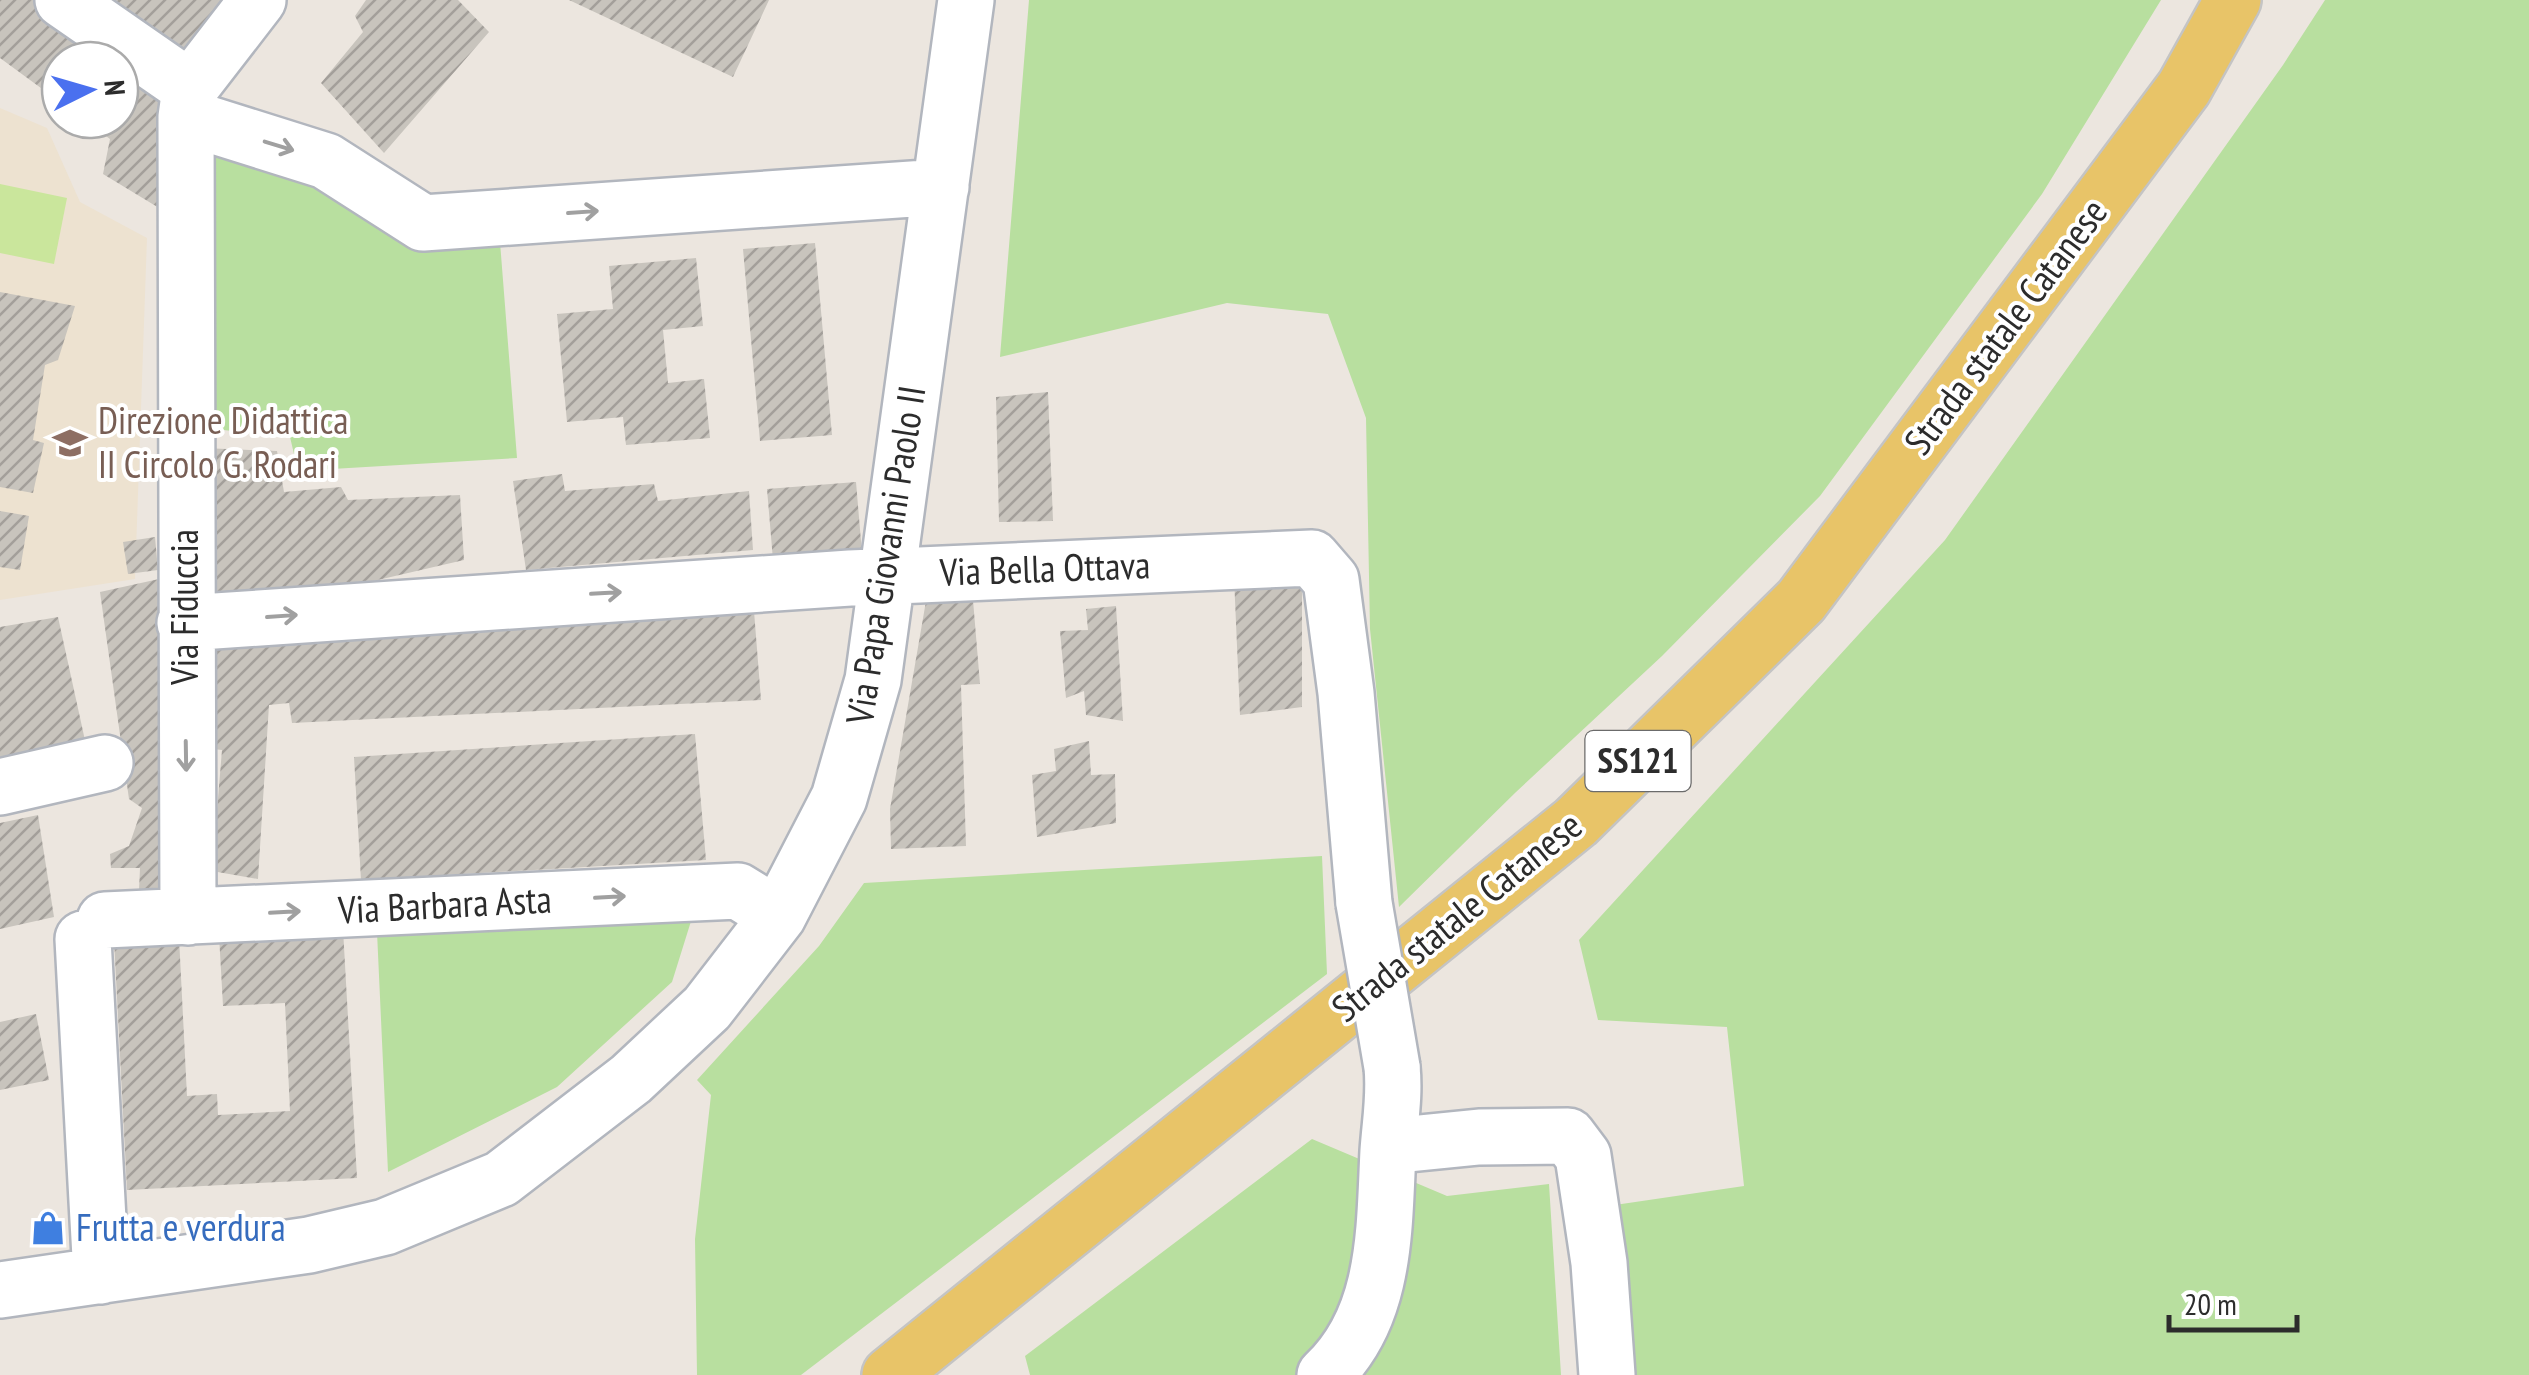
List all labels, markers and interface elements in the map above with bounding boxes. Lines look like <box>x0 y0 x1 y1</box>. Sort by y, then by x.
north arrow <box>40 40 140 140</box>
text: N <box>96 79 134 97</box>
one-way arrow <box>262 138 294 156</box>
street label: Strada statale Catanese <box>1893 189 2117 464</box>
one-way arrow <box>566 202 598 221</box>
street label: Via Papa Giovanni Paolo II <box>833 382 935 728</box>
place label: Direzione Didattica II Circolo G. Rodari <box>98 395 349 488</box>
school or university icon: Direzione Didattica II Circolo G. Rodari <box>51 424 89 462</box>
street label: Via Fiduccia <box>159 529 208 686</box>
street label: Via Bella Ottava <box>938 539 1151 596</box>
one-way arrow <box>590 583 622 602</box>
one-way arrow <box>266 606 298 625</box>
road number: SS121 <box>1586 731 1690 791</box>
one-way arrow <box>176 738 196 771</box>
street label: Strada statale Catanese <box>1321 800 1591 1032</box>
street label: Via Barbara Asta <box>336 873 553 934</box>
one-way arrow <box>593 887 625 906</box>
one-way arrow <box>268 902 300 921</box>
place label: Frutta e verdura <box>76 1202 286 1251</box>
shop icon: Frutta e verdura <box>29 1209 67 1247</box>
scale bar <box>2169 1270 2296 1332</box>
text: 20 m <box>2184 1284 2237 1323</box>

